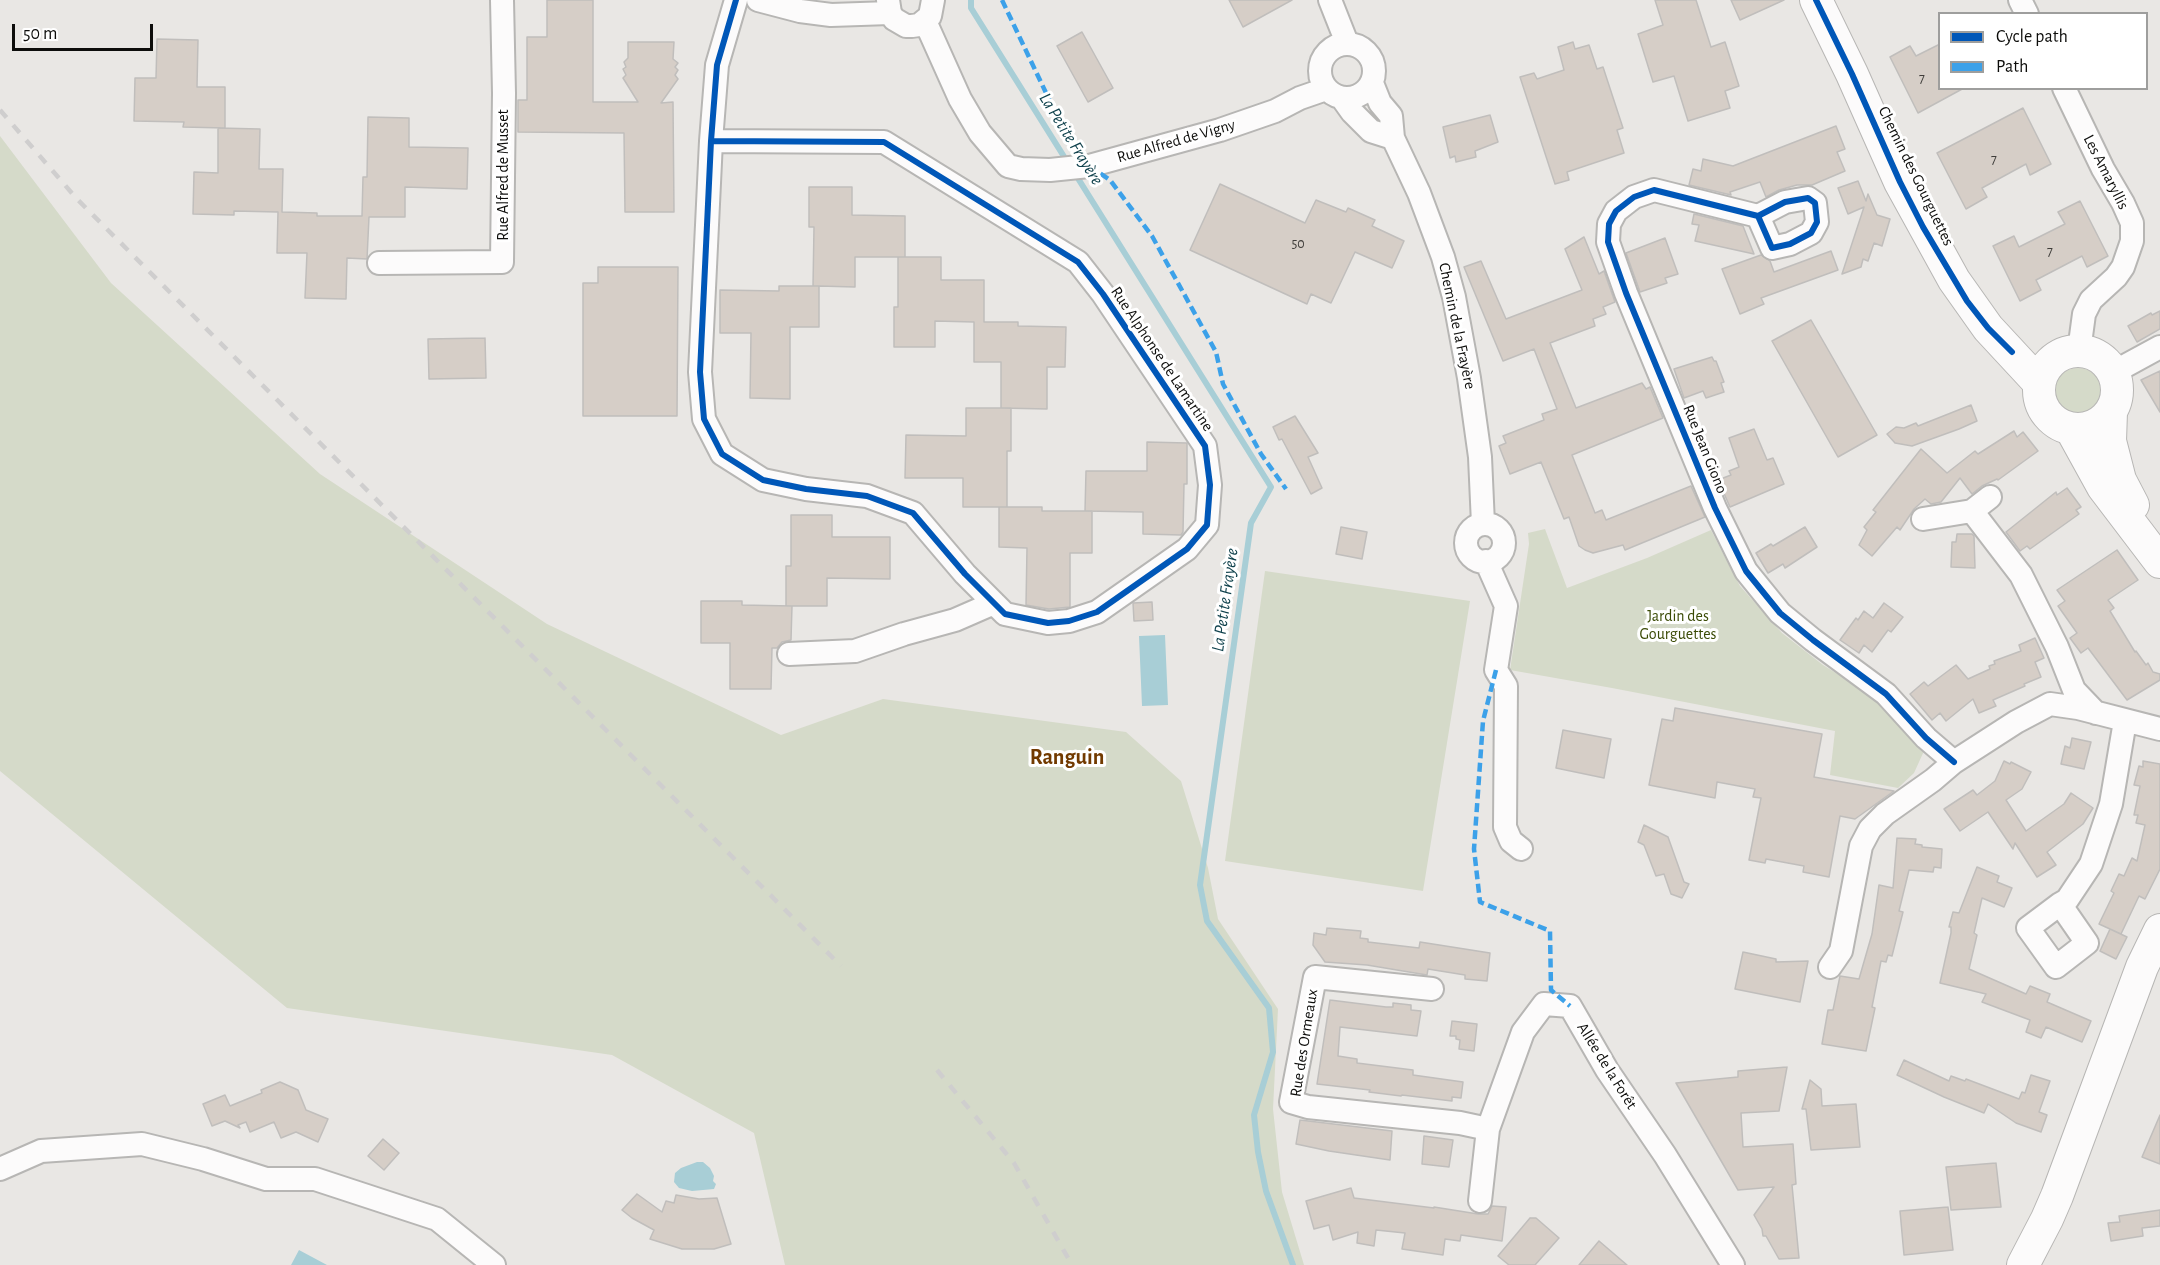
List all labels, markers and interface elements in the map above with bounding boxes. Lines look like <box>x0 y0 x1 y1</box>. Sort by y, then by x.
scale bar <box>15 12 156 50</box>
legend <box>1938 12 2148 90</box>
text: 50 m <box>23 25 57 43</box>
text: Cycle path <box>1996 28 2068 46</box>
text: Path <box>1996 58 2028 76</box>
house number: 7 <box>1919 70 1925 86</box>
water label: La Petite Frayère <box>1034 89 1108 189</box>
street label: Chemin des Gourguettes <box>1874 103 1958 249</box>
street label: Rue Alfred de Musset <box>493 109 513 241</box>
street label: Rue Alfred de Vigny <box>1115 115 1237 167</box>
street label: Les Amaryllis <box>2079 131 2133 213</box>
house number: 7 <box>1991 151 1997 167</box>
house number: 50 <box>1291 236 1305 252</box>
house number: 7 <box>2047 243 2053 259</box>
street label: Chemin de la Frayère <box>1434 261 1480 391</box>
street label: Rue Alphonse de Lamartine <box>1106 283 1218 435</box>
street label: Rue Jean Giono <box>1678 402 1732 496</box>
water label: La Petite Frayère <box>1207 547 1243 653</box>
park label: Jardin des Gourguettes <box>1640 606 1716 644</box>
district label: Ranguin <box>1030 744 1104 770</box>
street label: Rue des Ormeaux <box>1286 988 1322 1098</box>
street label: Allée de la Forêt <box>1573 1019 1641 1113</box>

